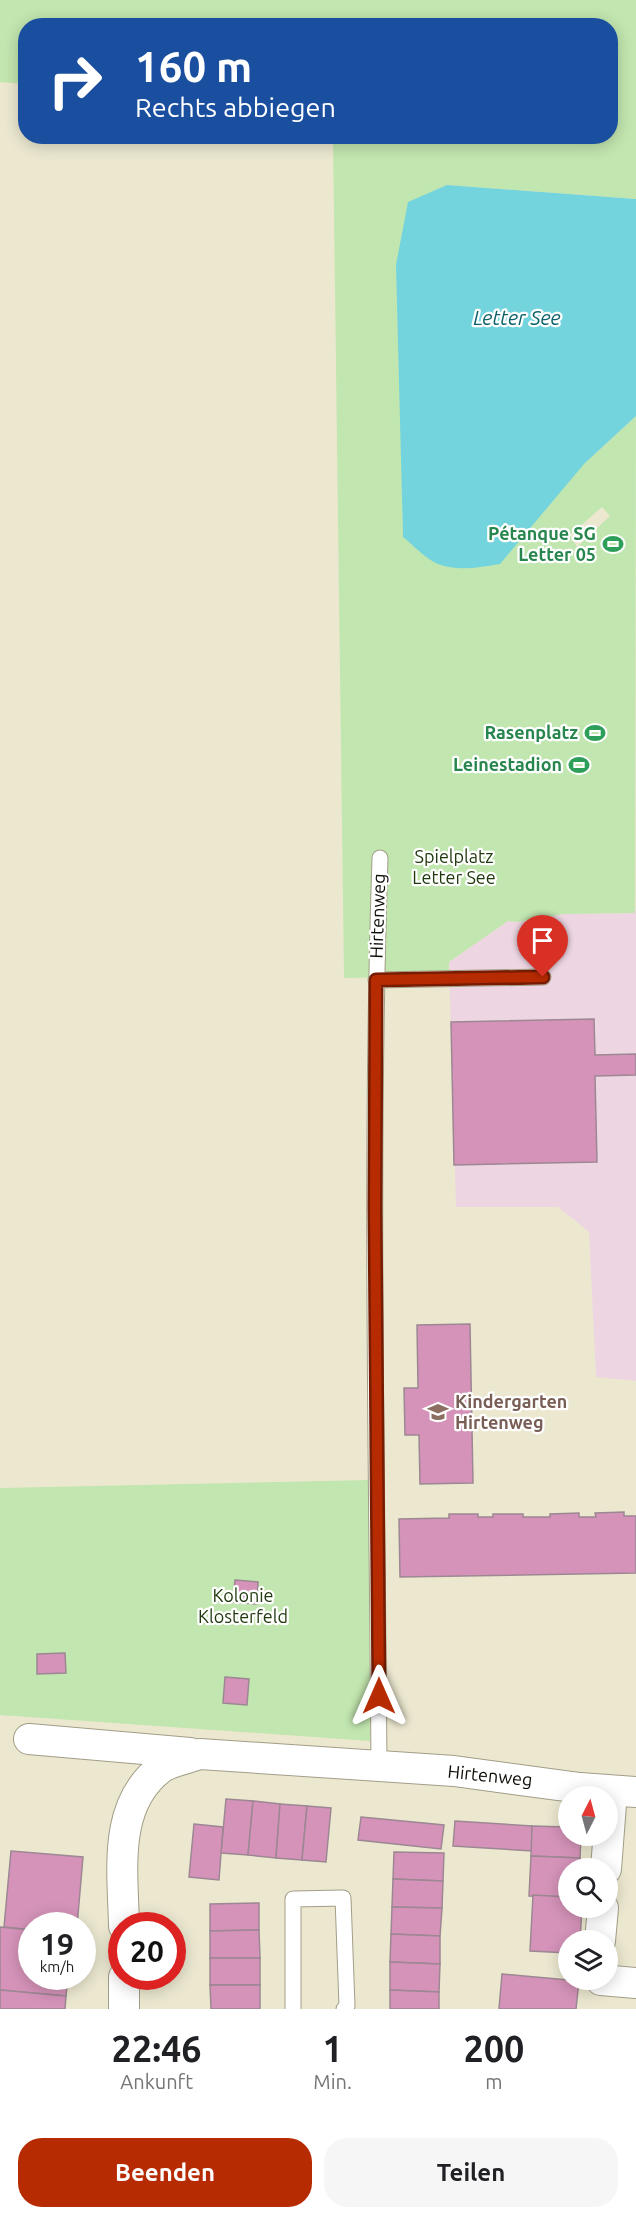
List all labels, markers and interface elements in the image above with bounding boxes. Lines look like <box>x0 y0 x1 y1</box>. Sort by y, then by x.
icon: right <box>36 42 114 120</box>
text: 160 m <box>135 43 252 90</box>
text: Rechts abbiegen <box>135 92 336 122</box>
water label: Letter See <box>473 306 561 329</box>
place label: Pétanque SG Letter 05 <box>488 523 596 564</box>
sports icon: Pétanque SG Letter 05 <box>601 532 625 556</box>
sports icon: Rasenplatz <box>583 721 607 745</box>
place label: Rasenplatz <box>485 722 578 742</box>
sports icon: Leinestadion <box>567 753 591 777</box>
place label: Leinestadion <box>453 754 562 774</box>
park label: Spielplatz Letter See <box>412 846 496 887</box>
street label: Hirtenweg <box>366 873 388 959</box>
pin <box>517 915 568 977</box>
icon: arrive <box>526 924 559 957</box>
place label: Kindergarten Hirtenweg <box>455 1391 567 1432</box>
school or university icon: Kindergarten Hirtenweg <box>426 1400 450 1424</box>
park label: Kolonie Klosterfeld <box>198 1585 288 1626</box>
position arrow <box>347 1664 411 1728</box>
street label: Hirtenweg <box>447 1761 534 1789</box>
north arrow <box>558 1786 618 1846</box>
map controls <box>558 1786 618 1990</box>
button: search <box>558 1858 618 1918</box>
speed limit sign: 20 <box>108 1912 186 1990</box>
text: 19 <box>40 1927 74 1961</box>
button: layers <box>558 1930 618 1990</box>
text: km/h <box>40 1958 74 1975</box>
text: 22:46 <box>112 2028 202 2069</box>
text: 1 <box>322 2028 343 2069</box>
text: 200 <box>463 2028 524 2069</box>
text: Ankunft <box>120 2070 193 2093</box>
text: Min. <box>313 2070 352 2093</box>
text: m <box>485 2070 503 2093</box>
button: Beenden <box>18 2138 312 2207</box>
button: Teilen <box>324 2138 618 2207</box>

